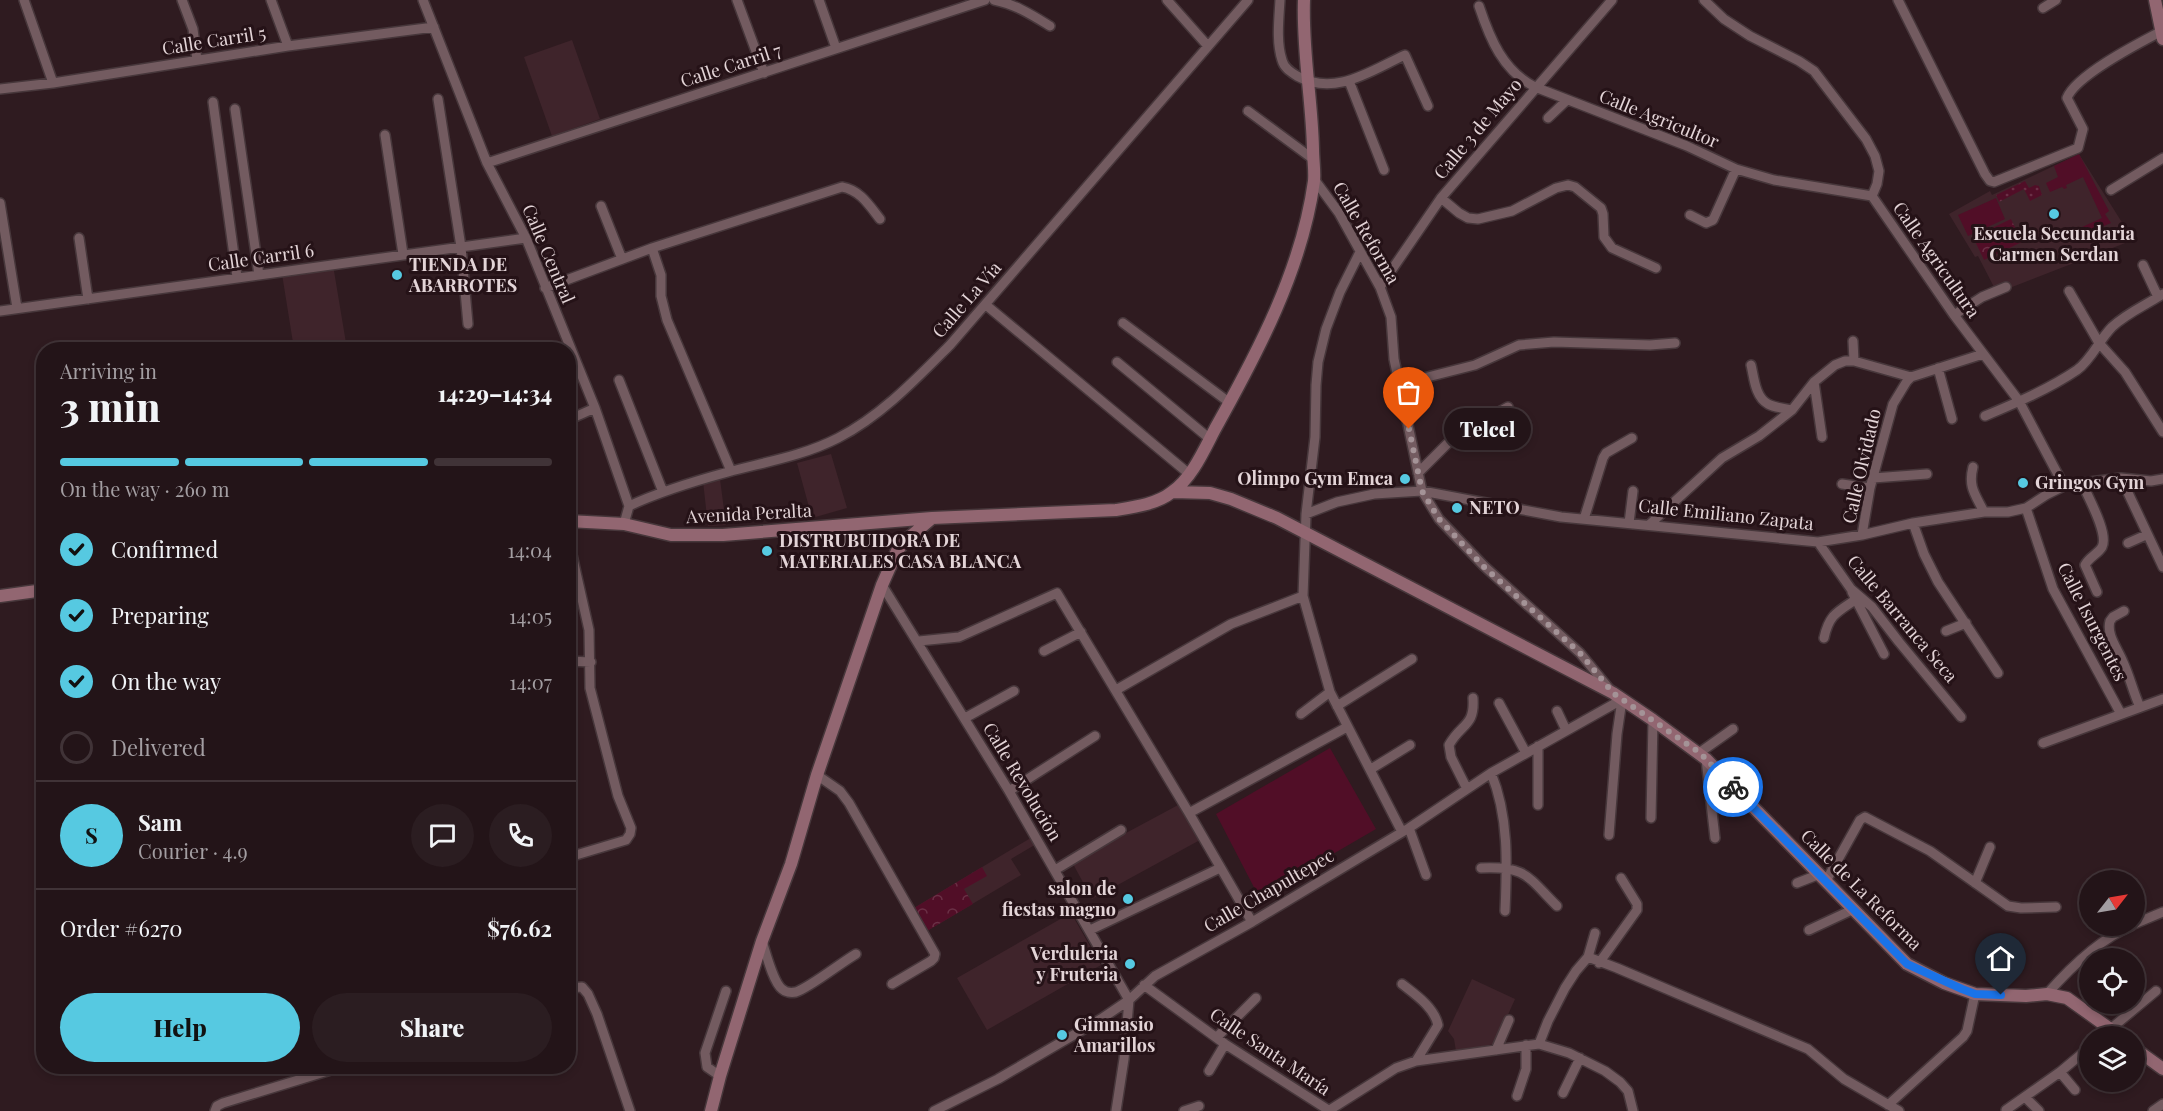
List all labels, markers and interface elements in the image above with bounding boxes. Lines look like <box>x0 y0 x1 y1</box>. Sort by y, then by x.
street label: Calle Carril 5 <box>160 20 267 60</box>
street label: Calle Carril 7 <box>677 37 785 93</box>
street label: Calle 3 de Mayo <box>1428 73 1527 184</box>
street label: Calle Agricultor <box>1596 83 1723 153</box>
street label: Calle Reforma <box>1328 177 1406 288</box>
street label: Calle Agricultura <box>1888 197 1986 322</box>
street label: Calle Central <box>517 200 581 307</box>
marker: Escuela Secundaria Carmen Serdan <box>2047 207 2061 221</box>
place label: Escuela Secundaria Carmen Serdan <box>1973 221 2135 266</box>
street label: Calle Carril 6 <box>206 238 315 276</box>
place label: TIENDA DE ABARROTES <box>408 252 517 297</box>
street label: Calle La Vía <box>926 256 1006 343</box>
marker: TIENDA DE ABARROTES <box>390 268 404 282</box>
text: Arriving in <box>60 357 157 384</box>
pin <box>1383 367 1434 429</box>
icon: bag <box>1392 376 1425 409</box>
text: 14:29–14:34 <box>438 378 552 408</box>
text: 3 min <box>60 380 160 432</box>
street label: Calle Olvidado <box>1836 406 1886 526</box>
callout: Telcel <box>1445 408 1532 450</box>
text: Telcel <box>1460 415 1515 442</box>
place label: Olimpo Gym Emca <box>1237 466 1394 490</box>
place label: Gringos Gym <box>2035 470 2145 494</box>
marker: Olimpo Gym Emca <box>1398 472 1412 486</box>
text: On the way · 260 m <box>60 475 229 502</box>
marker: Gringos Gym <box>2016 476 2030 490</box>
street label: Calle Emiliano Zapata <box>1637 493 1815 535</box>
place label: NETO <box>1469 495 1520 519</box>
street label: Avenida Peralta <box>685 498 812 528</box>
marker: NETO <box>1450 501 1464 515</box>
place label: DISTRUBUIDORA DE MATERIALES CASA BLANCA <box>779 528 1022 573</box>
icon: check <box>60 533 93 566</box>
text: Confirmed <box>111 534 218 564</box>
text: 14:04 <box>508 536 552 563</box>
marker: DISTRUBUIDORA DE MATERIALES CASA BLANCA <box>760 544 774 558</box>
street label: Calle Barranca Seca <box>1842 550 1963 687</box>
street label: Calle Isurgentes <box>2053 558 2133 685</box>
icon: check <box>60 599 93 632</box>
text: Preparing <box>111 600 209 630</box>
text: 14:05 <box>509 602 552 629</box>
icon: check <box>60 665 93 698</box>
text: On the way <box>111 666 221 696</box>
text: 14:07 <box>509 668 552 695</box>
street label: Calle Revolución <box>978 718 1068 845</box>
text: Delivered <box>111 732 206 762</box>
courier <box>1703 757 1763 817</box>
icon: bike <box>1717 771 1750 804</box>
button: chat <box>411 804 474 867</box>
button: phone <box>489 804 552 867</box>
text: Sam <box>138 807 182 837</box>
text: S <box>85 820 98 850</box>
street label: Calle de La Reforma <box>1796 823 1928 955</box>
text: Courier · 4.9 <box>138 837 248 864</box>
street label: Calle Chapultepec <box>1199 843 1338 937</box>
north arrow <box>2079 870 2145 936</box>
map controls <box>2079 870 2145 1092</box>
place label: salon de fiestas magno <box>1002 876 1116 921</box>
marker: salon de fiestas magno <box>1121 892 1135 906</box>
text: Order #6270 <box>60 913 182 943</box>
text: $76.62 <box>487 913 552 943</box>
pin <box>1975 933 2026 995</box>
place label: Verduleria y Fruteria <box>1030 941 1119 986</box>
icon: home <box>1984 942 2017 975</box>
button: locate <box>2079 948 2145 1014</box>
marker: Verduleria y Fruteria <box>1123 957 1137 971</box>
button: Help <box>60 993 300 1062</box>
button: Share <box>312 993 552 1062</box>
street label: Calle Santa María <box>1205 1002 1336 1101</box>
place label: Gimnasio Amarillos <box>1073 1012 1155 1057</box>
button: layers <box>2079 1026 2145 1092</box>
marker: Gimnasio Amarillos <box>1055 1028 1069 1042</box>

